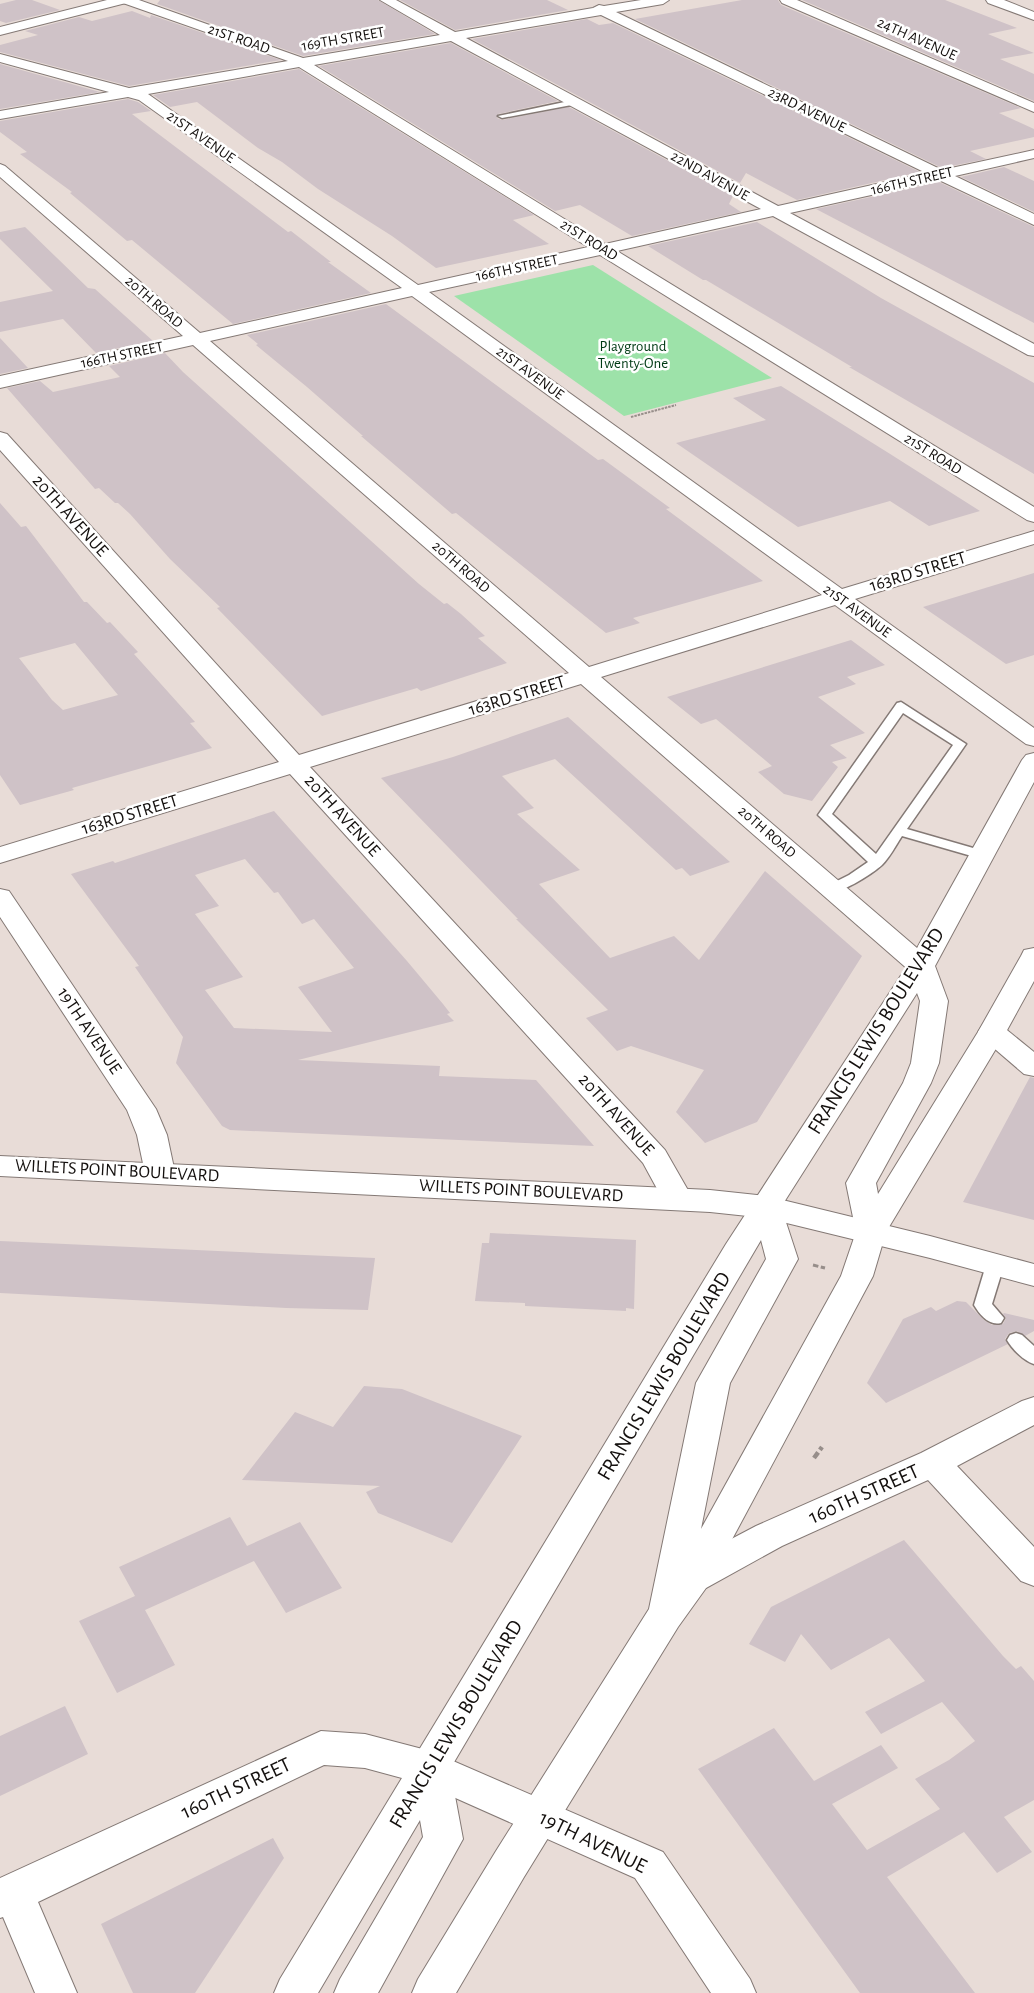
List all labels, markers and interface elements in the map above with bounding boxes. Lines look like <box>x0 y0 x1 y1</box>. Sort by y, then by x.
street label: 24TH AVENUE <box>875 15 959 63</box>
street label: 21ST ROAD <box>206 21 272 57</box>
street label: 169TH STREET <box>300 24 386 54</box>
street label: 23RD AVENUE <box>766 85 848 135</box>
street label: 21ST AVENUE <box>164 108 238 166</box>
street label: 22ND AVENUE <box>668 148 752 204</box>
street label: 166TH STREET <box>870 164 955 198</box>
street label: 21ST ROAD <box>558 217 621 264</box>
street label: 166TH STREET <box>475 252 560 284</box>
street label: 20TH ROAD <box>122 273 186 331</box>
street label: 166TH STREET <box>80 339 165 371</box>
park label: Playground Twenty-One <box>598 339 668 371</box>
street label: 21ST AVENUE <box>493 344 567 402</box>
street label: 21ST ROAD <box>902 431 965 478</box>
street label: 20TH AVENUE <box>29 472 111 560</box>
street label: 20TH ROAD <box>429 538 493 596</box>
street label: 163RD STREET <box>868 549 969 595</box>
street label: 21ST AVENUE <box>820 582 894 640</box>
street label: 163RD STREET <box>467 673 568 719</box>
street label: 20TH AVENUE <box>301 772 383 860</box>
street label: 163RD STREET <box>80 792 181 838</box>
street label: 20TH ROAD <box>735 803 799 861</box>
street label: FRANCIS LEWIS BOULEVARD <box>804 924 948 1138</box>
street label: 19TH AVENUE <box>54 985 125 1078</box>
street label: 20TH AVENUE <box>575 1071 657 1159</box>
street label: WILLETS POINT BOULEVARD <box>15 1157 219 1185</box>
street label: WILLETS POINT BOULEVARD <box>419 1177 623 1205</box>
street label: FRANCIS LEWIS BOULEVARD <box>594 1268 734 1484</box>
street label: 160TH STREET <box>806 1460 922 1528</box>
street label: FRANCIS LEWIS BOULEVARD <box>386 1616 526 1832</box>
street label: 160TH STREET <box>178 1753 294 1823</box>
street label: 19TH AVENUE <box>536 1807 650 1877</box>

